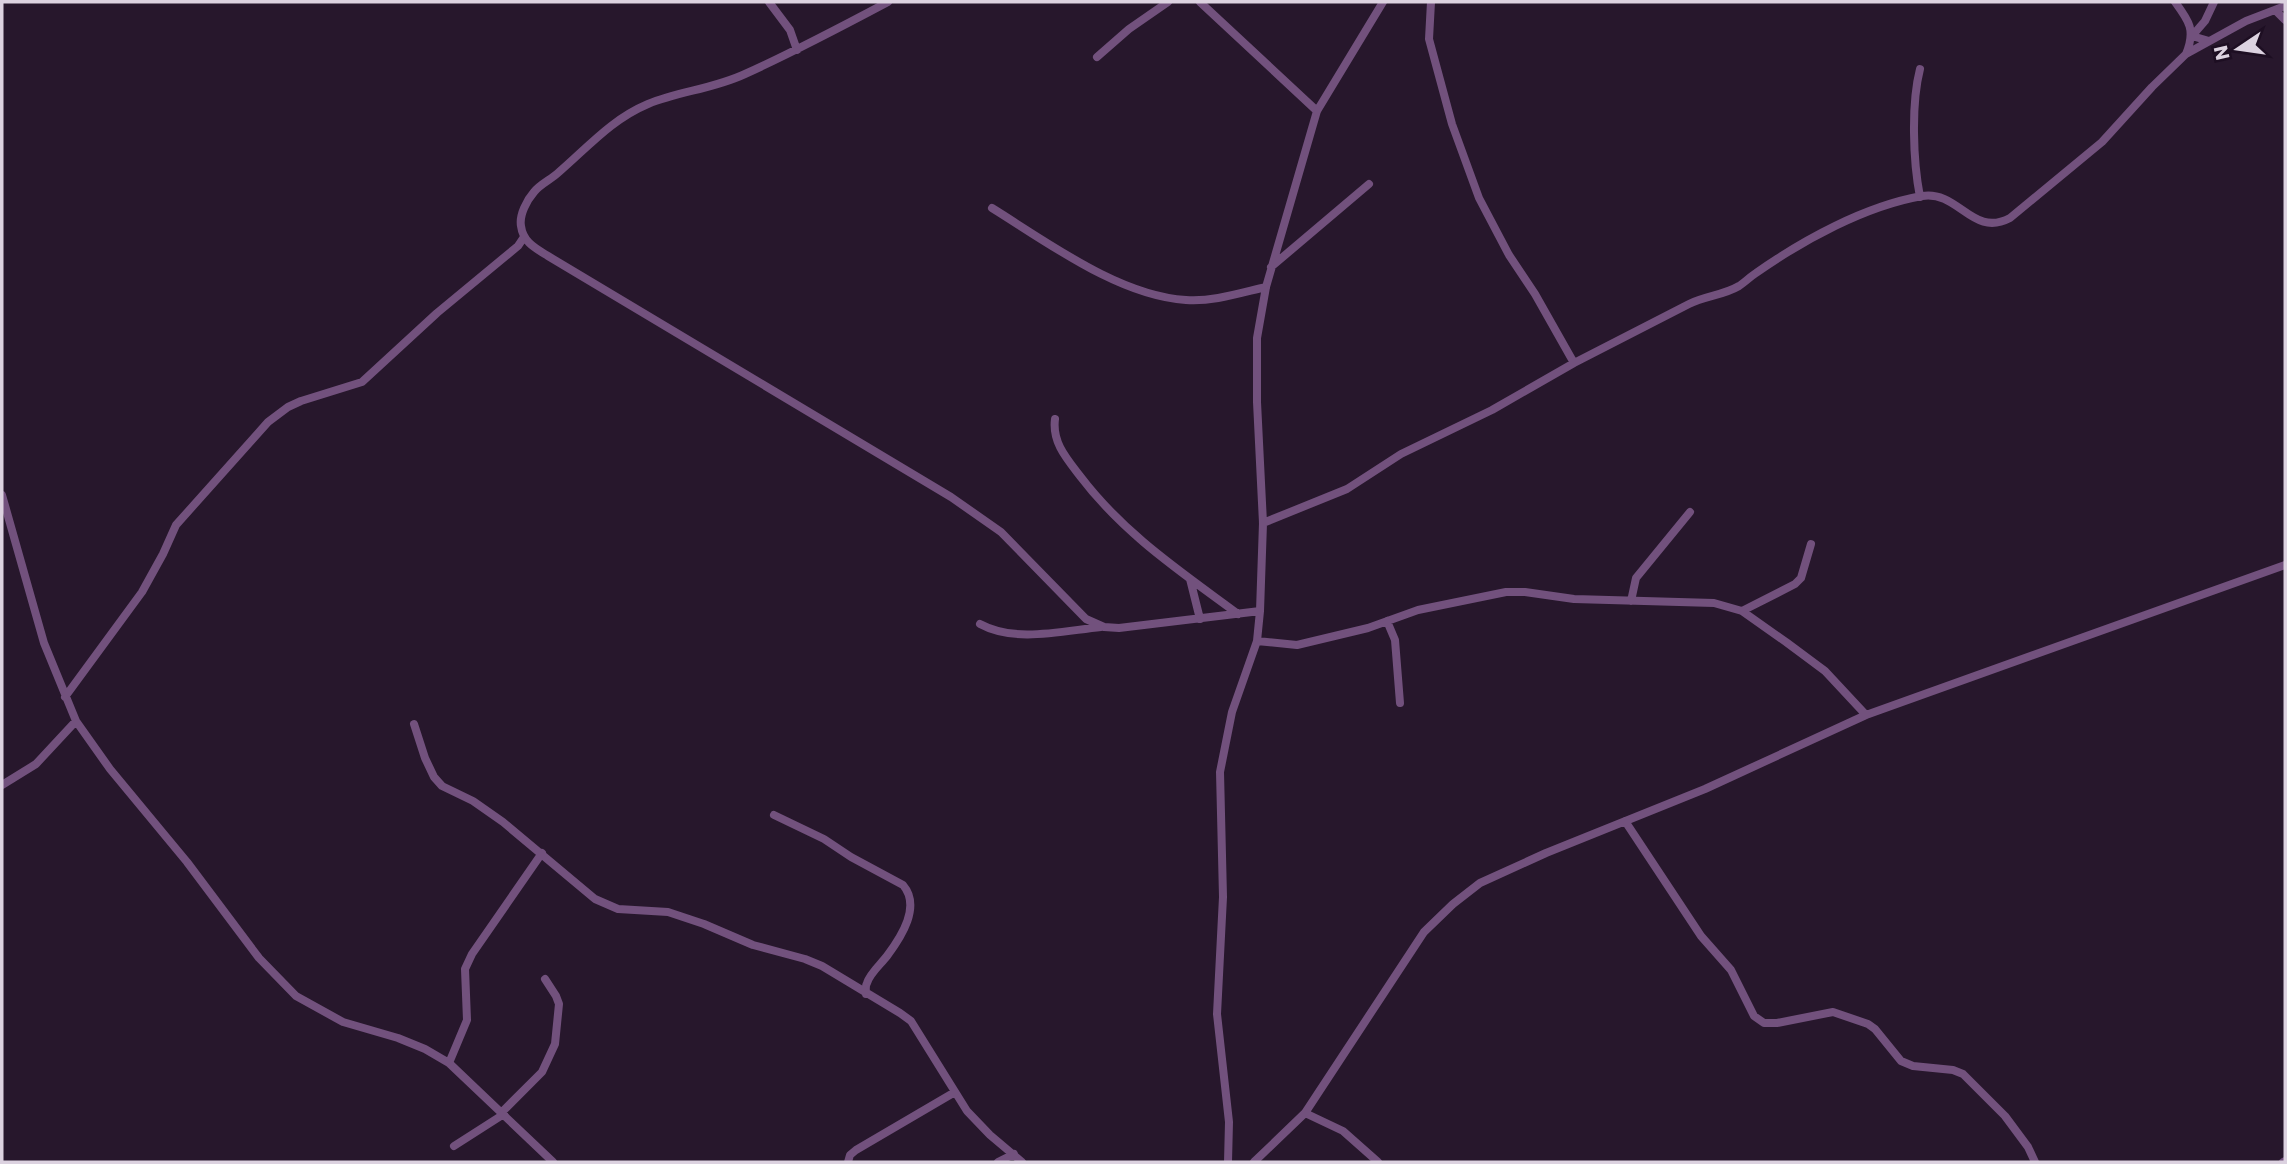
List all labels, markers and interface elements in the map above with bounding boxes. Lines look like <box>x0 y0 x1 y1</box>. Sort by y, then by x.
north arrow <box>2203 14 2273 84</box>
text: N <box>2207 43 2237 63</box>

